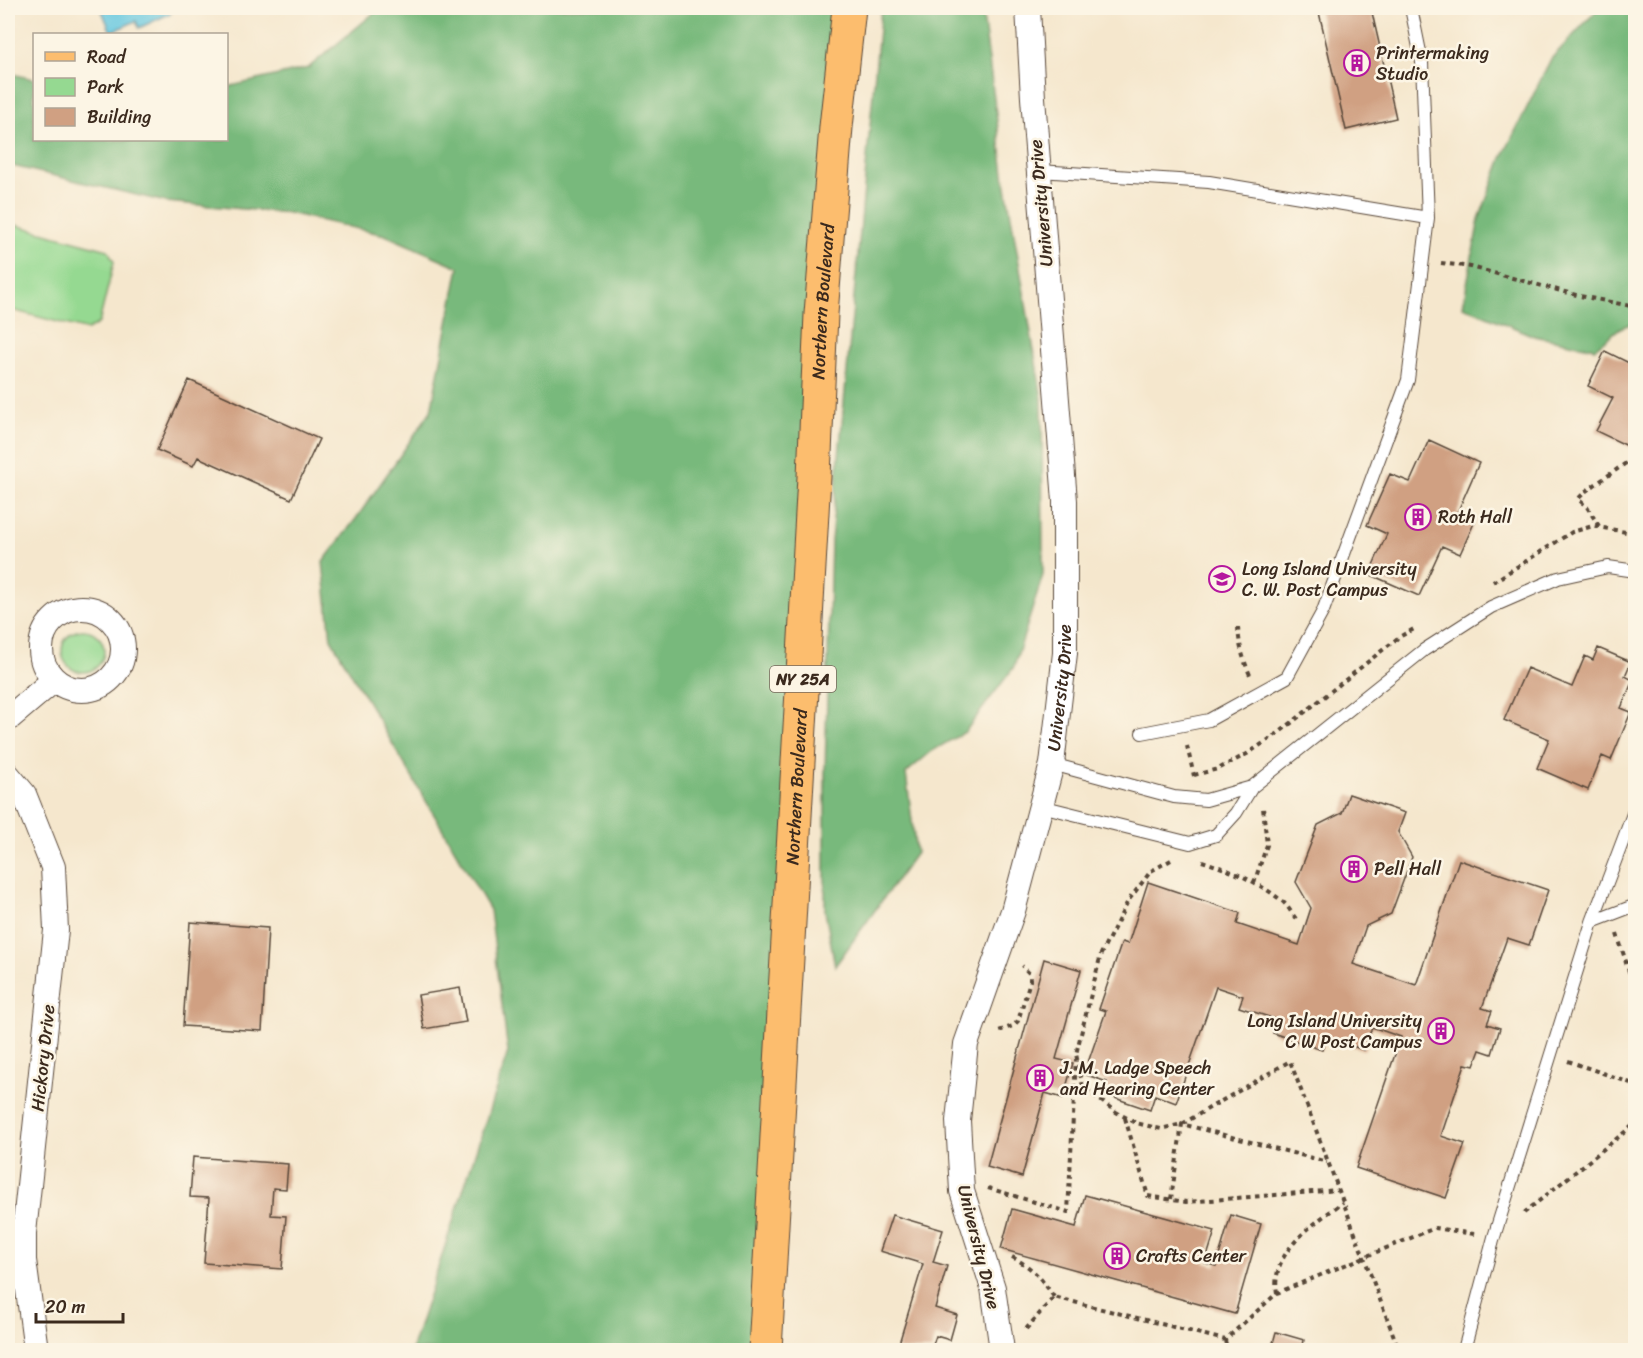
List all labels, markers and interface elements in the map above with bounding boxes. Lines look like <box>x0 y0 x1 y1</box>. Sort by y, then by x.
legend <box>33 33 228 141</box>
place label: Printermaking Studio <box>1376 37 1489 90</box>
text: Road <box>87 41 127 73</box>
building icon: Printermaking Studio <box>1342 48 1372 78</box>
text: Park <box>87 71 124 103</box>
text: Building <box>87 101 151 133</box>
street label: University Drive <box>1020 138 1062 268</box>
street label: Northern Boulevard <box>802 221 844 380</box>
place label: Roth Hall <box>1438 501 1513 533</box>
building icon: Roth Hall <box>1403 502 1433 532</box>
place label: Long Island University C. W. Post Campus <box>1242 553 1418 606</box>
school or university icon: Long Island University C. W. Post Campus <box>1207 564 1237 594</box>
street label: University Drive <box>1038 624 1081 753</box>
road number: NY 25A <box>770 666 836 692</box>
street label: Northern Boulevard <box>776 707 817 866</box>
place label: Pell Hall <box>1374 853 1442 885</box>
building icon: Pell Hall <box>1339 854 1369 884</box>
street label: Hickory Drive <box>21 1003 65 1113</box>
place label: Long Island University C W Post Campus <box>1247 1005 1423 1058</box>
building icon: Long Island University C W Post Campus <box>1426 1016 1456 1046</box>
place label: J. M. Ladge Speech and Hearing Center <box>1059 1052 1216 1105</box>
building icon: J. M. Ladge Speech and Hearing Center <box>1025 1063 1055 1093</box>
street label: University Drive <box>948 1181 1010 1313</box>
place label: Crafts Center <box>1136 1240 1248 1272</box>
building icon: Crafts Center <box>1102 1241 1132 1271</box>
scale bar <box>36 1286 123 1324</box>
text: 20 m <box>45 1291 85 1323</box>

